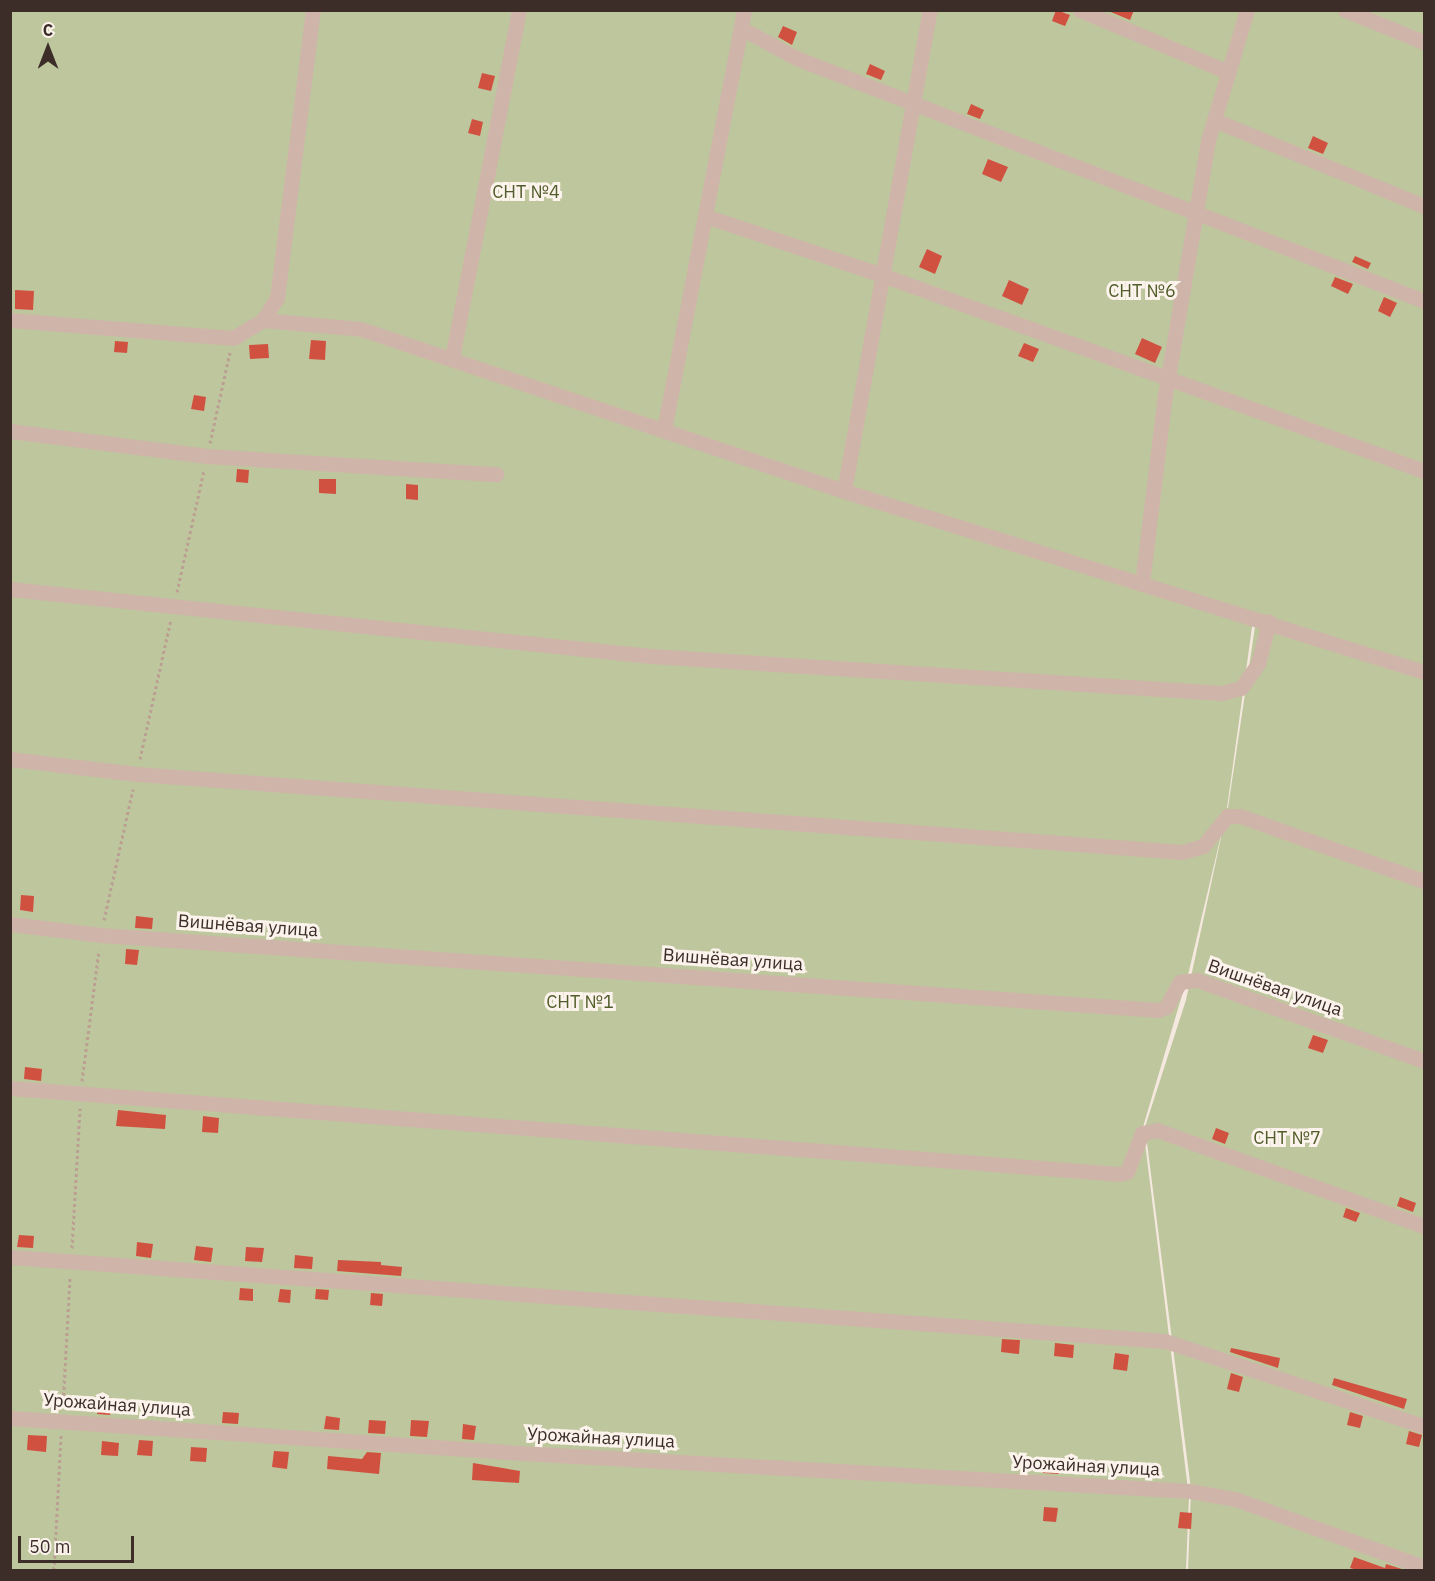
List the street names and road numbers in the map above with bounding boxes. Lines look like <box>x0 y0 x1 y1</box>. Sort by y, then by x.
street label: Вишнёвая улица <box>177 910 319 942</box>
street label: Вишнёвая улица <box>662 944 804 976</box>
street label: Вишнёвая улица <box>1205 955 1345 1021</box>
street label: Урожайная улица <box>42 1389 192 1421</box>
street label: Урожайная улица <box>526 1423 676 1453</box>
street label: Урожайная улица <box>1011 1451 1161 1481</box>

